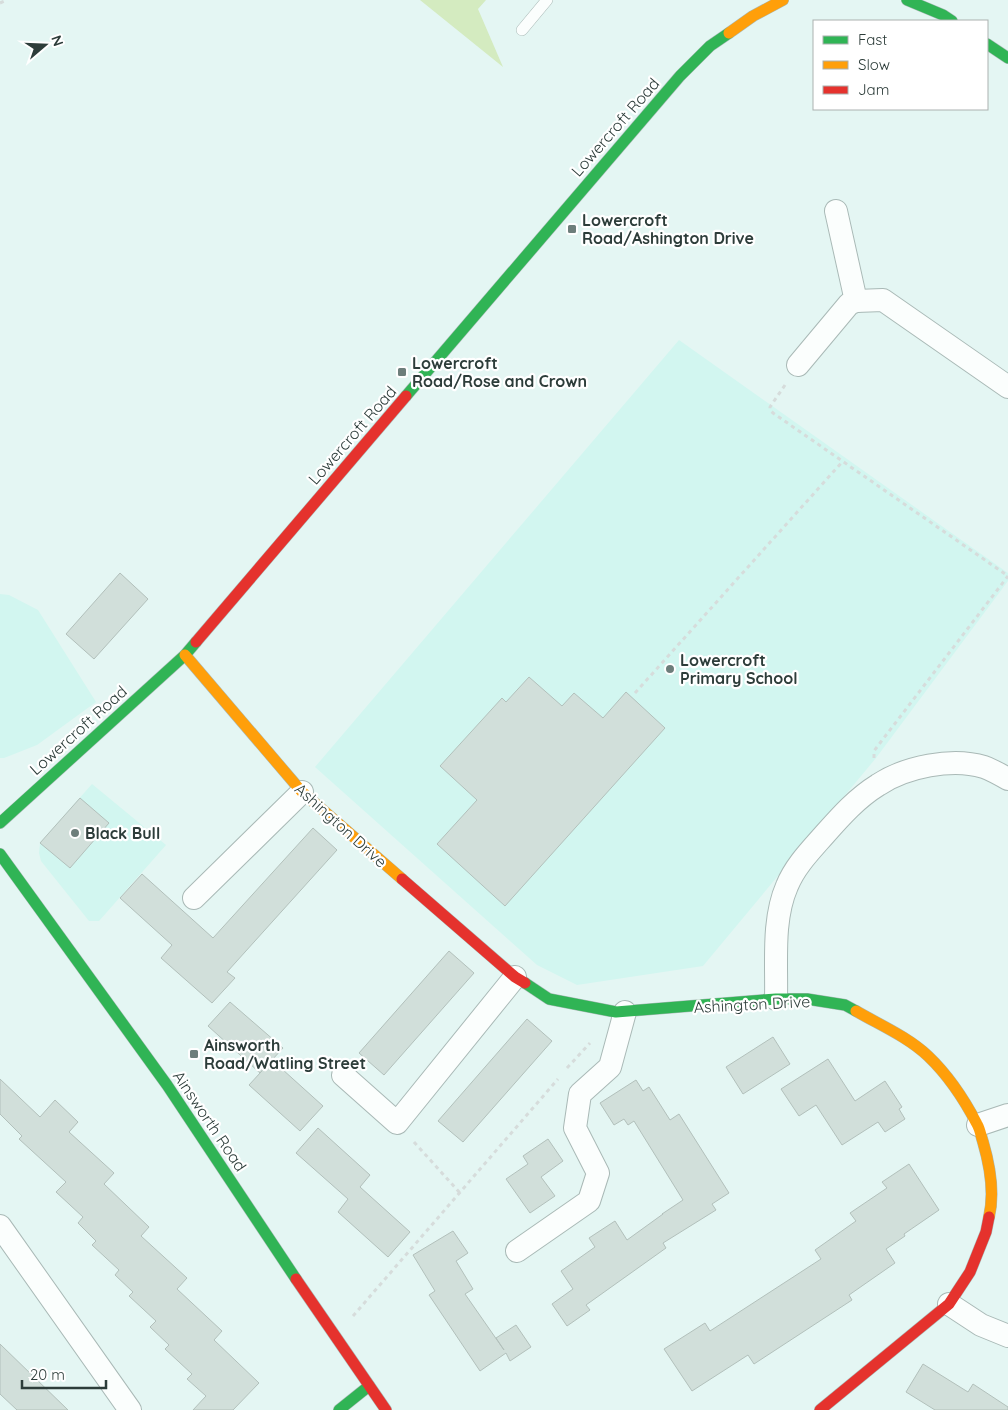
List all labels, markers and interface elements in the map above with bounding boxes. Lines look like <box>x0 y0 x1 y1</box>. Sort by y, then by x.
north arrow <box>20 20 70 70</box>
legend <box>813 20 988 110</box>
text: Fast <box>858 30 887 49</box>
text: N <box>47 33 67 49</box>
text: Slow <box>858 55 890 74</box>
street label: Lowercroft Road <box>567 74 663 180</box>
text: Jam <box>858 80 889 99</box>
place label: Lowercroft Road/Ashington Drive <box>582 210 754 248</box>
marker: Lowercroft Road/Ashington Drive <box>566 223 578 235</box>
place label: Lowercroft Road/Rose and Crown <box>412 353 587 391</box>
marker: Lowercroft Road/Rose and Crown <box>396 366 408 378</box>
street label: Lowercroft Road <box>304 382 400 488</box>
place label: Lowercroft Primary School <box>680 650 798 688</box>
marker: Lowercroft Primary School <box>664 663 676 675</box>
street label: Lowercroft Road <box>25 681 131 779</box>
street label: Ashington Drive <box>291 779 391 871</box>
place label: Black Bull <box>85 823 160 843</box>
marker: Black Bull <box>69 827 81 839</box>
street label: Ashington Drive <box>693 991 811 1017</box>
place label: Ainsworth Road/Watling Street <box>204 1035 366 1073</box>
marker: Ainsworth Road/Watling Street <box>188 1048 200 1060</box>
street label: Ainsworth Road <box>169 1067 251 1175</box>
scale bar <box>22 1358 106 1390</box>
text: 20 m <box>30 1365 65 1384</box>

